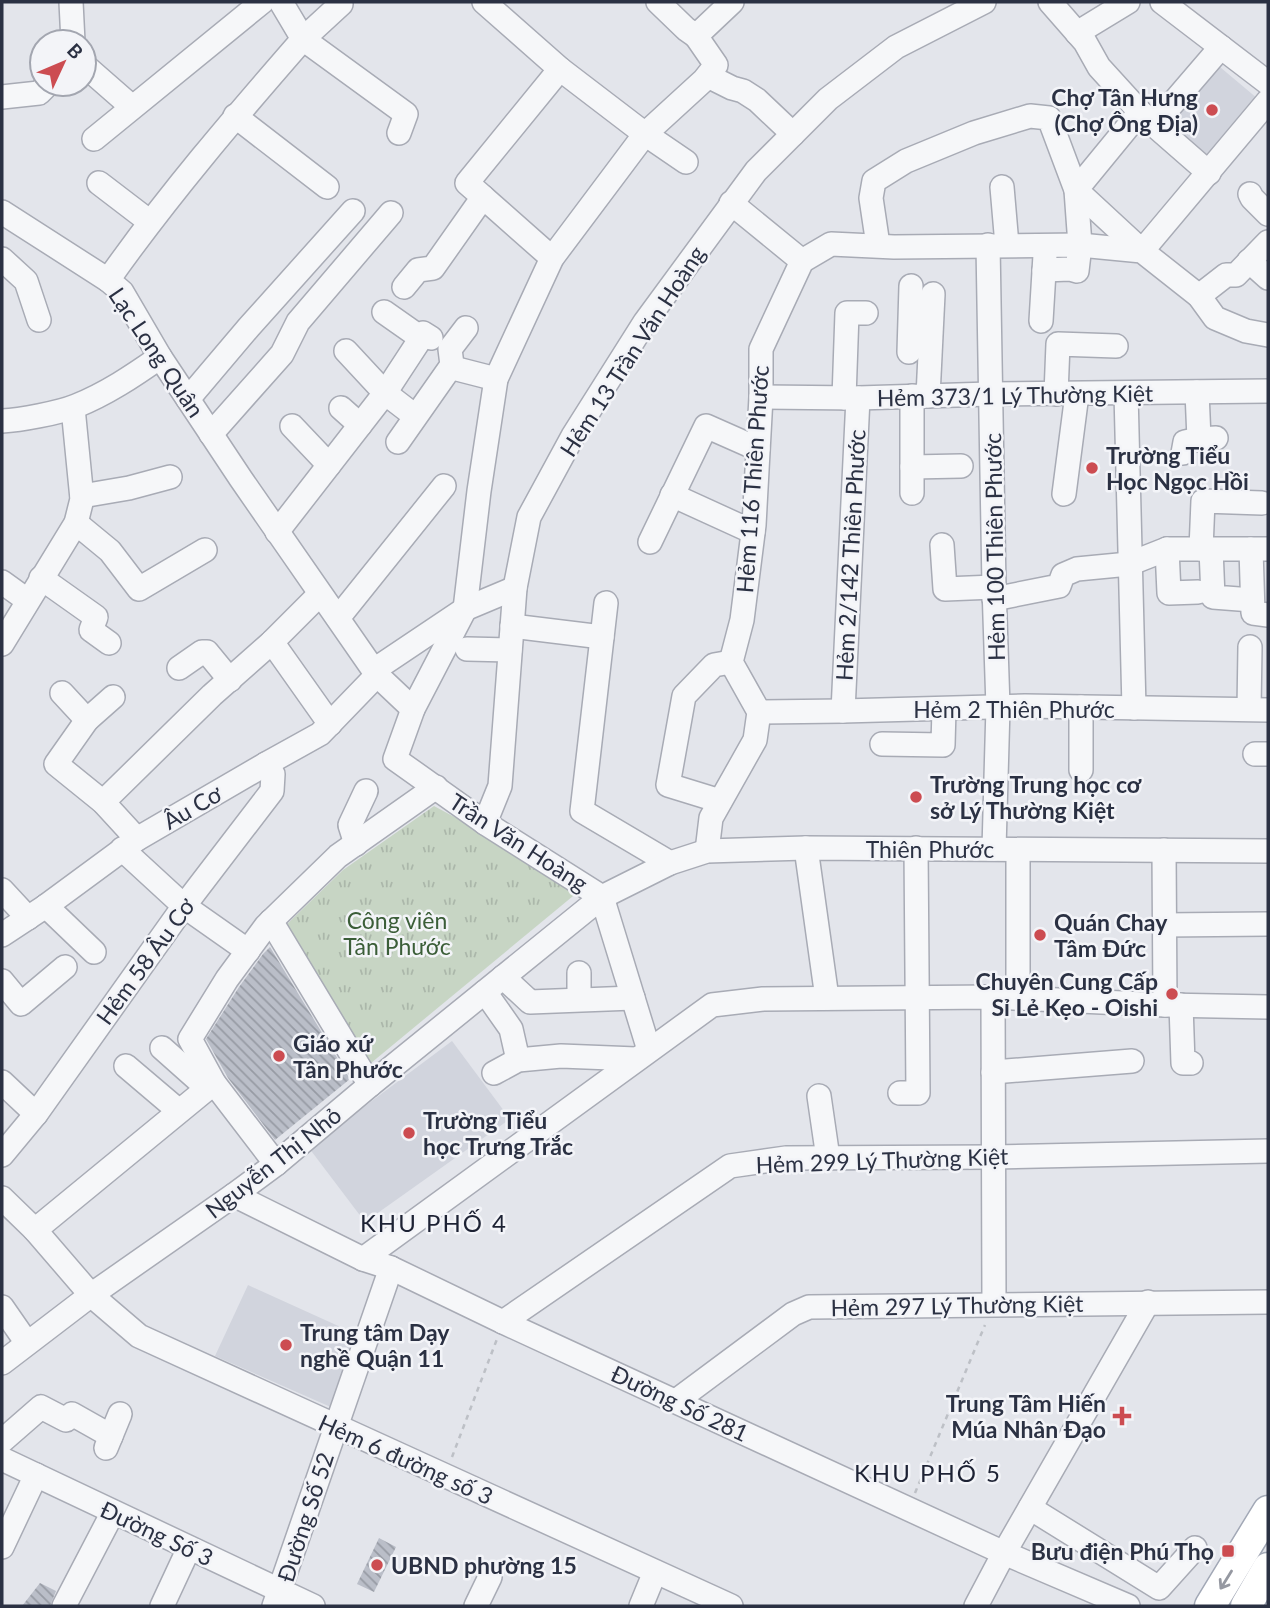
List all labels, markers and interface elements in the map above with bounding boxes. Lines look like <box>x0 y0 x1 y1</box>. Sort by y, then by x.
north arrow <box>28 28 98 98</box>
text: B <box>63 38 88 63</box>
place label: Chợ Tân Hưng (Chợ Ông Địa) <box>1051 83 1198 137</box>
marker: Chợ Tân Hưng (Chợ Ông Địa) <box>1204 102 1220 118</box>
street label: Hẻm 13 Trần Văn Hoàng <box>553 240 711 461</box>
street label: Lạc Long Quân <box>103 282 211 422</box>
street label: Hẻm 116 Thiên Phước <box>730 364 774 594</box>
street label: Hẻm 373/1 Lý Thường Kiệt <box>877 379 1154 411</box>
street label: Hẻm 2/142 Thiên Phước <box>829 429 871 681</box>
street label: Hẻm 100 Thiên Phước <box>978 433 1010 661</box>
place label: Trường Tiểu Học Ngọc Hồi <box>1106 441 1249 495</box>
marker: Trường Tiểu Học Ngọc Hồi <box>1084 460 1100 476</box>
street label: Hẻm 2 Thiên Phước <box>913 695 1115 723</box>
place label: Trường Trung học cơ sở Lý Thường Kiệt <box>930 770 1142 824</box>
street label: Âu Cơ <box>158 779 227 835</box>
street label: Trần Văn Hoàng <box>445 787 593 897</box>
marker: Trường Trung học cơ sở Lý Thường Kiệt <box>908 789 924 805</box>
street label: Thiên Phước <box>866 835 994 863</box>
street label: Hẻm 58 Âu Cơ <box>90 892 201 1030</box>
park label: Công viên Tân Phước <box>343 906 451 960</box>
place label: Quán Chay Tâm Đức <box>1054 908 1168 962</box>
marker: Quán Chay Tâm Đức <box>1032 927 1048 943</box>
place label: Chuyên Cung Cấp Sỉ Lẻ Kẹo - Oishi <box>976 967 1158 1021</box>
marker: Chuyên Cung Cấp Sỉ Lẻ Kẹo - Oishi <box>1164 986 1180 1002</box>
place label: Giáo xứ Tân Phước <box>293 1029 403 1083</box>
marker: Giáo xứ Tân Phước <box>271 1048 287 1064</box>
street label: Nguyễn Thị Nhỏ <box>200 1100 346 1224</box>
place label: Trường Tiểu học Trưng Trắc <box>423 1106 573 1160</box>
marker: Trường Tiểu học Trưng Trắc <box>401 1125 417 1141</box>
street label: Hẻm 299 Lý Thường Kiệt <box>755 1142 1010 1178</box>
district label: KHU PHỐ 4 <box>360 1208 508 1237</box>
street label: Hẻm 297 Lý Thường Kiệt <box>830 1289 1084 1321</box>
place label: Trung tâm Dạy nghề Quận 11 <box>300 1318 450 1372</box>
marker: Trung tâm Dạy nghề Quận 11 <box>278 1337 294 1353</box>
street label: Đường Số 281 <box>607 1359 753 1447</box>
place label: Trung Tâm Hiến Múa Nhân Đạo <box>946 1389 1106 1443</box>
marker: Trung Tâm Hiến Múa Nhân Đạo <box>1112 1406 1132 1426</box>
street label: Hẻm 6 đường số 3 <box>315 1408 497 1510</box>
street label: Đường Số 52 <box>271 1449 339 1585</box>
district label: KHU PHỐ 5 <box>854 1458 1002 1487</box>
street label: Đường Số 3 <box>96 1495 218 1571</box>
place label: Bưu điện Phú Thọ <box>1031 1537 1214 1565</box>
marker: Bưu điện Phú Thọ <box>1220 1543 1236 1559</box>
place label: UBND phường 15 <box>391 1551 577 1579</box>
marker: UBND phường 15 <box>369 1557 385 1573</box>
one-way arrow <box>1219 1569 1233 1589</box>

